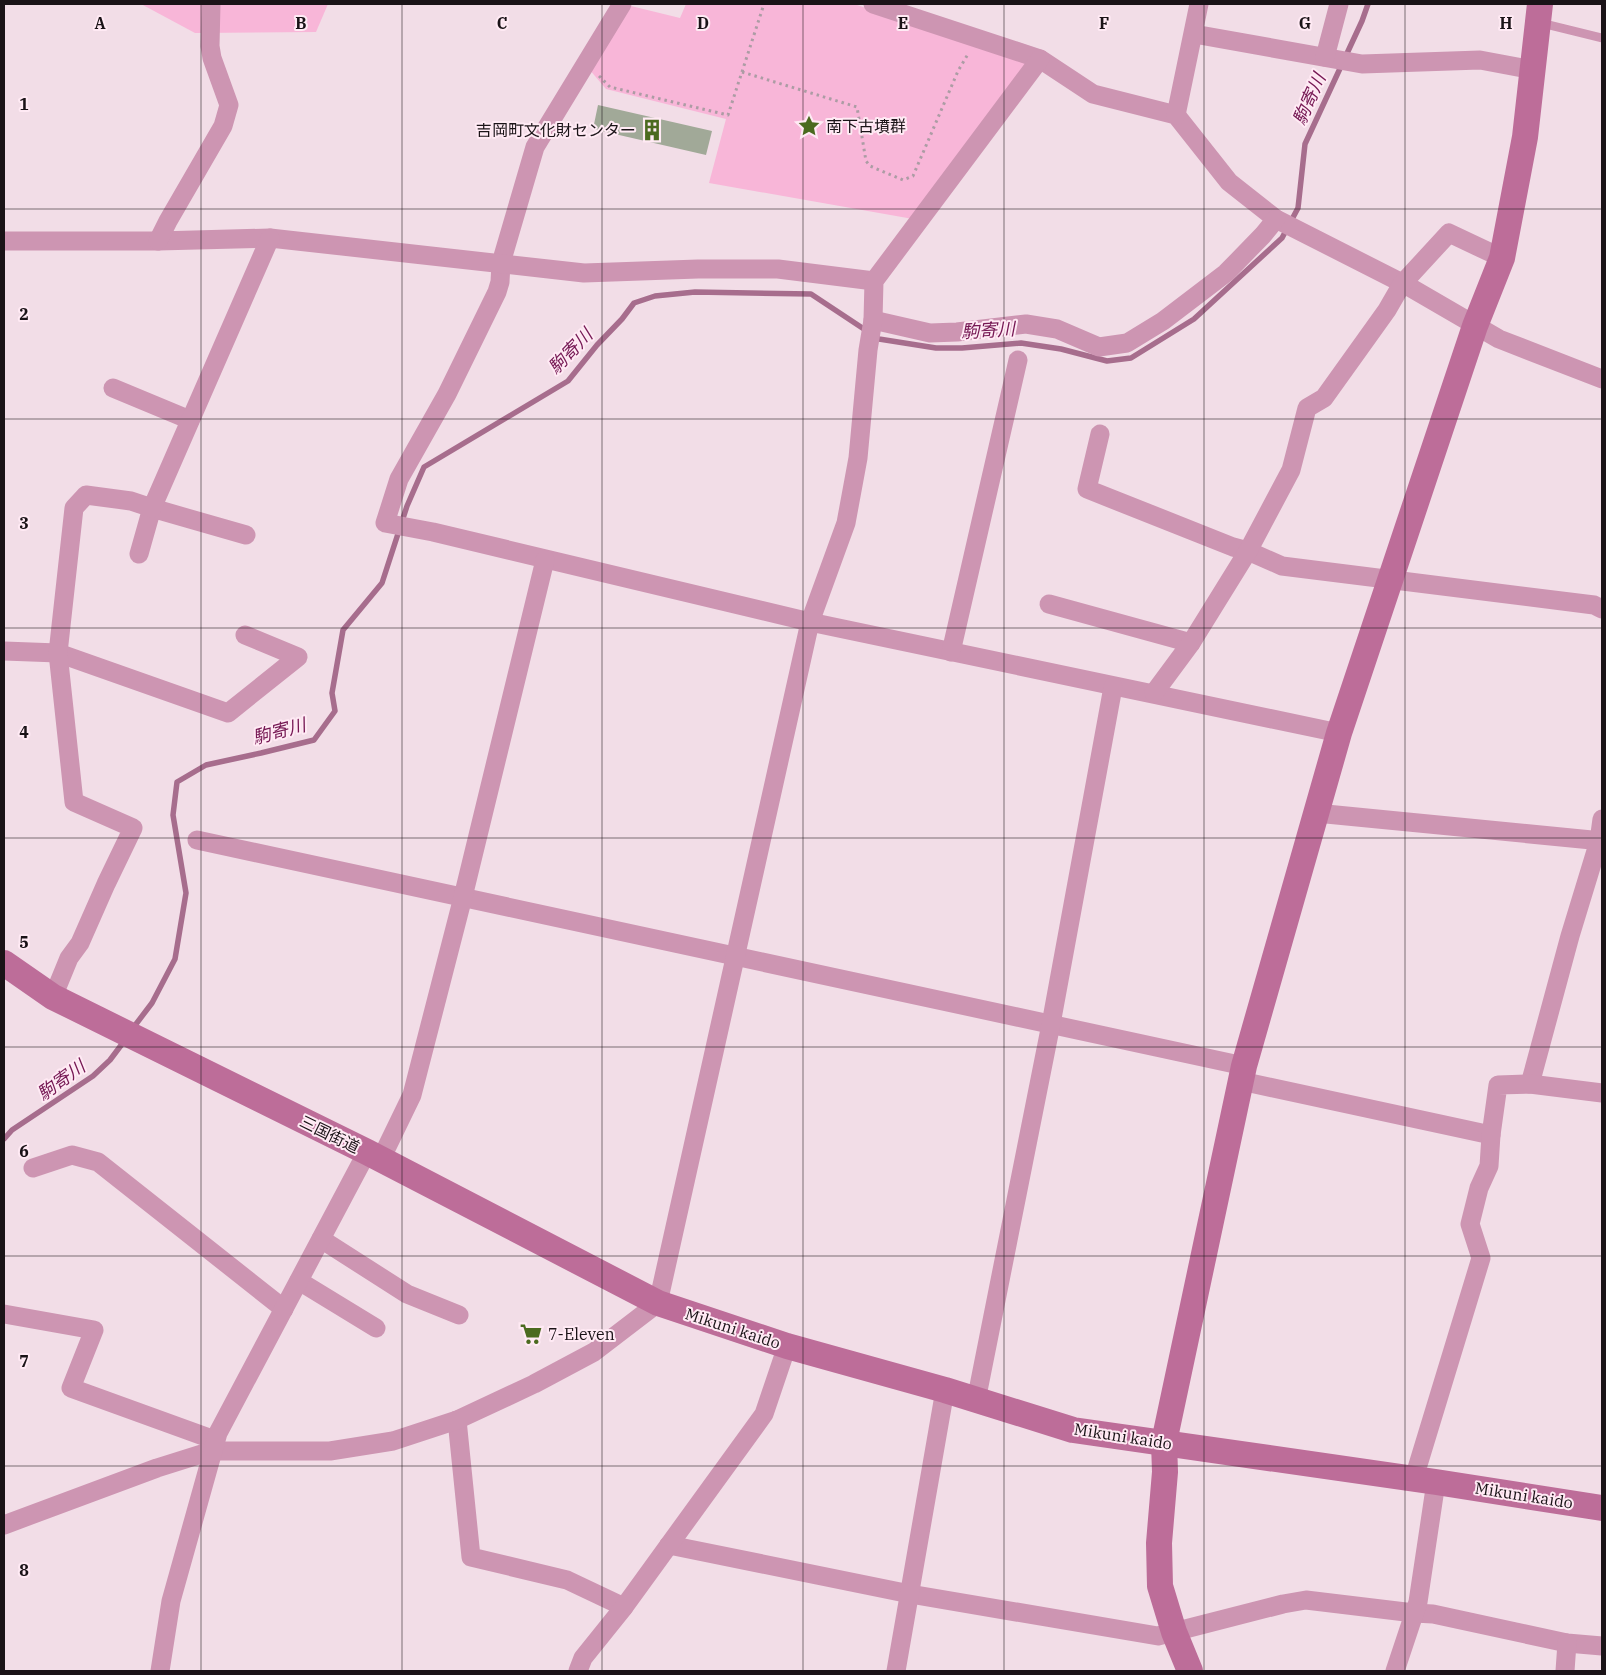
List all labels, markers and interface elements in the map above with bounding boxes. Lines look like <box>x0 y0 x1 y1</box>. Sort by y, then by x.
text: A <box>94 13 106 33</box>
text: B <box>295 13 307 33</box>
text: C <box>497 13 507 33</box>
text: D <box>697 13 709 33</box>
text: E <box>898 13 908 33</box>
text: F <box>1099 13 1109 33</box>
text: G <box>1299 13 1311 33</box>
text: H <box>1500 13 1513 33</box>
water label: 駒寄川 <box>1288 68 1331 128</box>
text: 1 <box>19 94 29 114</box>
place icon: 南下古墳群 <box>796 113 822 139</box>
place label: 南下古墳群 <box>826 116 906 136</box>
building icon: 吉岡町文化財センター <box>639 117 665 143</box>
place label: 吉岡町文化財センター <box>476 120 636 140</box>
text: 2 <box>19 304 29 324</box>
water label: 駒寄川 <box>960 317 1018 343</box>
water label: 駒寄川 <box>543 322 598 378</box>
text: 3 <box>19 513 29 533</box>
water label: 駒寄川 <box>250 712 310 749</box>
text: 4 <box>19 722 29 742</box>
text: 5 <box>19 932 29 952</box>
water label: 駒寄川 <box>32 1054 91 1105</box>
street label: 三国街道 <box>297 1111 363 1157</box>
text: 6 <box>19 1141 29 1161</box>
street label: Mikuni kaido <box>683 1303 783 1353</box>
supermarket icon: 7-Eleven <box>518 1321 544 1347</box>
place label: 7-Eleven <box>548 1324 615 1344</box>
text: 7 <box>19 1351 29 1371</box>
street label: Mikuni kaido <box>1073 1418 1173 1454</box>
street label: Mikuni kaido <box>1474 1477 1574 1513</box>
text: 8 <box>19 1560 29 1580</box>

